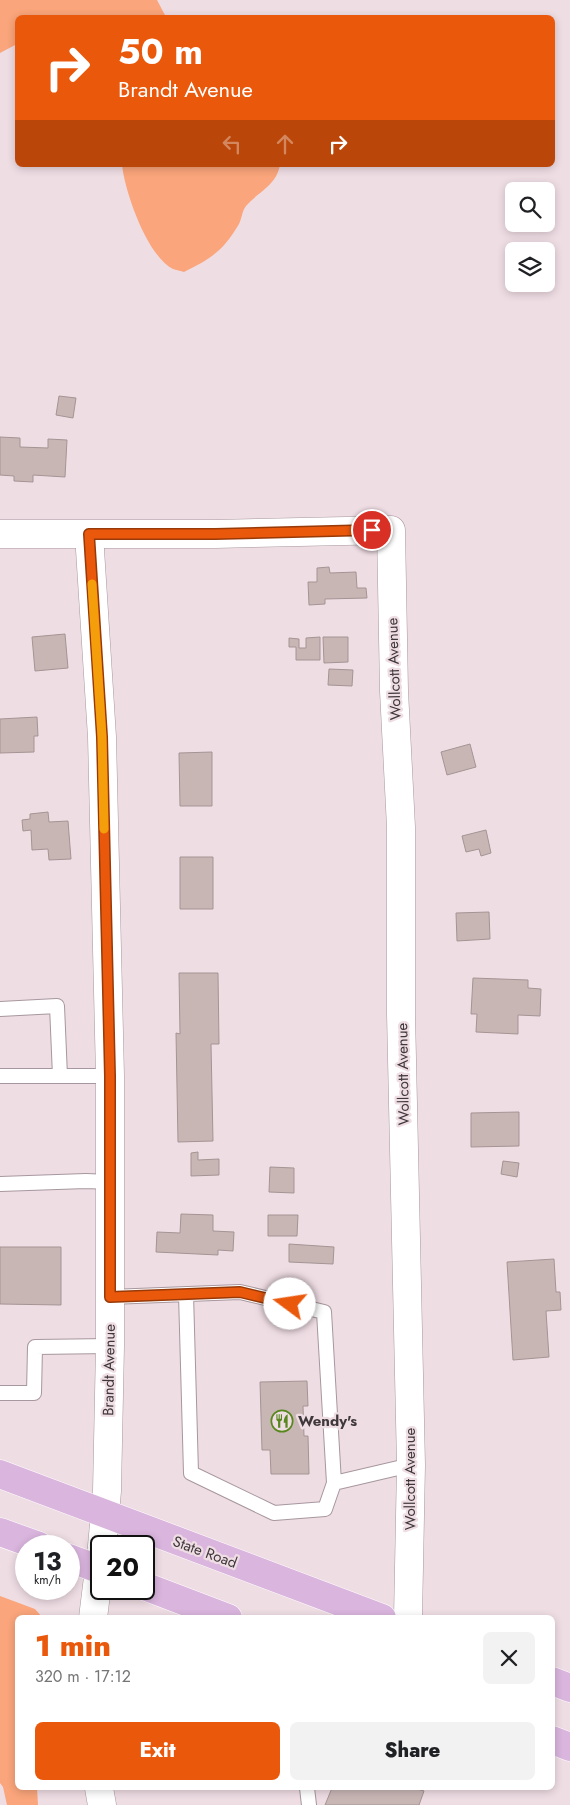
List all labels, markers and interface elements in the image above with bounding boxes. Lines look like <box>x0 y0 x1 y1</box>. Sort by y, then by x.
text: 50 m <box>118 27 203 77</box>
icon: right <box>35 35 100 100</box>
text: Brandt Avenue <box>118 73 253 105</box>
icon: left <box>218 130 246 158</box>
icon: ahead <box>271 130 299 158</box>
icon: right <box>324 130 352 158</box>
map controls <box>505 182 555 292</box>
button: search <box>505 182 555 232</box>
button: layers <box>505 242 555 292</box>
pin <box>351 509 393 551</box>
icon: arrive <box>358 516 386 544</box>
street label: Wollcott Avenue <box>381 617 407 721</box>
street label: Wollcott Avenue <box>391 1022 415 1125</box>
position arrow <box>263 1277 315 1329</box>
street label: Brandt Avenue <box>97 1324 121 1416</box>
restaurant icon: Wendy's <box>270 1409 294 1433</box>
place label: Wendy's <box>298 1410 357 1432</box>
street label: Wollcott Avenue <box>399 1427 421 1530</box>
street label: State Road <box>170 1530 240 1574</box>
speed limit sign: 20 <box>90 1535 155 1600</box>
text: 13 <box>33 1543 62 1579</box>
text: km/h <box>34 1571 61 1589</box>
text: 1 min <box>35 1624 111 1667</box>
button: close <box>483 1632 535 1684</box>
text: 320 m · 17:12 <box>35 1665 131 1688</box>
button: Exit <box>35 1722 280 1780</box>
button: Share <box>290 1722 535 1780</box>

